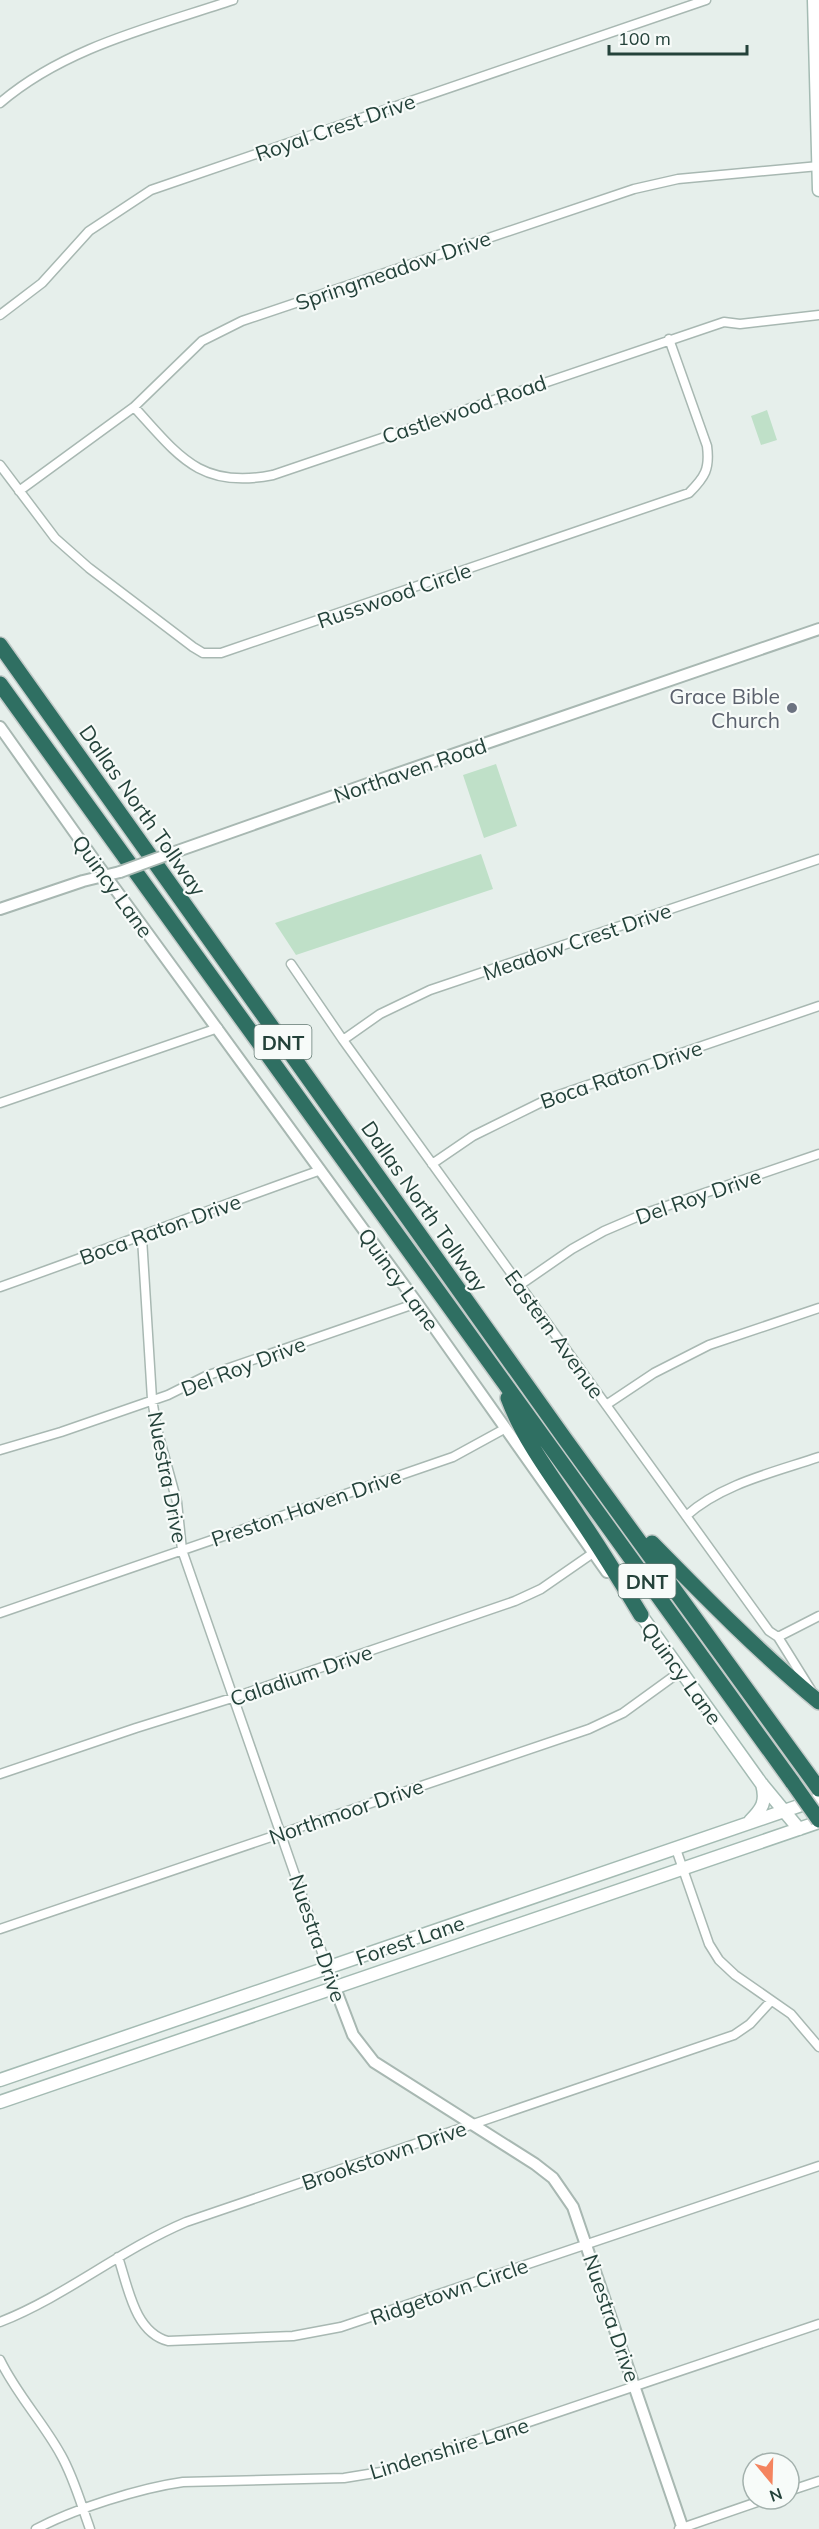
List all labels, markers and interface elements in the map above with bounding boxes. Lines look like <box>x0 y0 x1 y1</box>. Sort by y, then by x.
scale bar <box>609 18 747 56</box>
text: 100 m <box>618 27 671 50</box>
street label: Royal Crest Drive <box>252 87 418 167</box>
street label: Springmeadow Drive <box>292 224 494 316</box>
street label: Castlewood Road <box>378 369 550 449</box>
street label: Russwood Circle <box>314 556 474 634</box>
place label: Grace Bible Church <box>669 683 780 733</box>
marker: Grace Bible Church <box>785 701 799 715</box>
street label: Dallas North Tollway <box>74 720 212 900</box>
street label: Northaven Road <box>330 732 490 808</box>
street label: Quincy Lane <box>67 830 159 942</box>
street label: Meadow Crest Drive <box>479 897 675 985</box>
road number: DNT <box>254 1025 312 1059</box>
street label: Boca Raton Drive <box>537 1034 705 1114</box>
street label: Dallas North Tollway <box>356 1116 494 1296</box>
street label: Del Roy Drive <box>632 1162 764 1230</box>
street label: Boca Raton Drive <box>76 1188 244 1270</box>
street label: Quincy Lane <box>353 1223 445 1335</box>
street label: Eastern Avenue <box>500 1265 610 1403</box>
street label: Del Roy Drive <box>177 1330 309 1402</box>
street label: Nuestra Drive <box>143 1409 193 1545</box>
street label: Preston Haven Drive <box>208 1462 404 1552</box>
road number: DNT <box>618 1564 676 1598</box>
street label: Quincy Lane <box>636 1617 728 1729</box>
street label: Caladium Drive <box>227 1639 375 1711</box>
street label: Northmoor Drive <box>265 1772 427 1850</box>
street label: Nuestra Drive <box>284 1871 352 2005</box>
street label: Forest Lane <box>352 1909 468 1971</box>
street label: Brookstown Drive <box>298 2115 470 2195</box>
street label: Nuestra Drive <box>578 2251 646 2385</box>
street label: Ridgetown Circle <box>367 2252 531 2330</box>
street label: Lindenshire Lane <box>366 2411 532 2485</box>
north arrow <box>741 2451 801 2511</box>
text: N <box>767 2484 785 2507</box>

